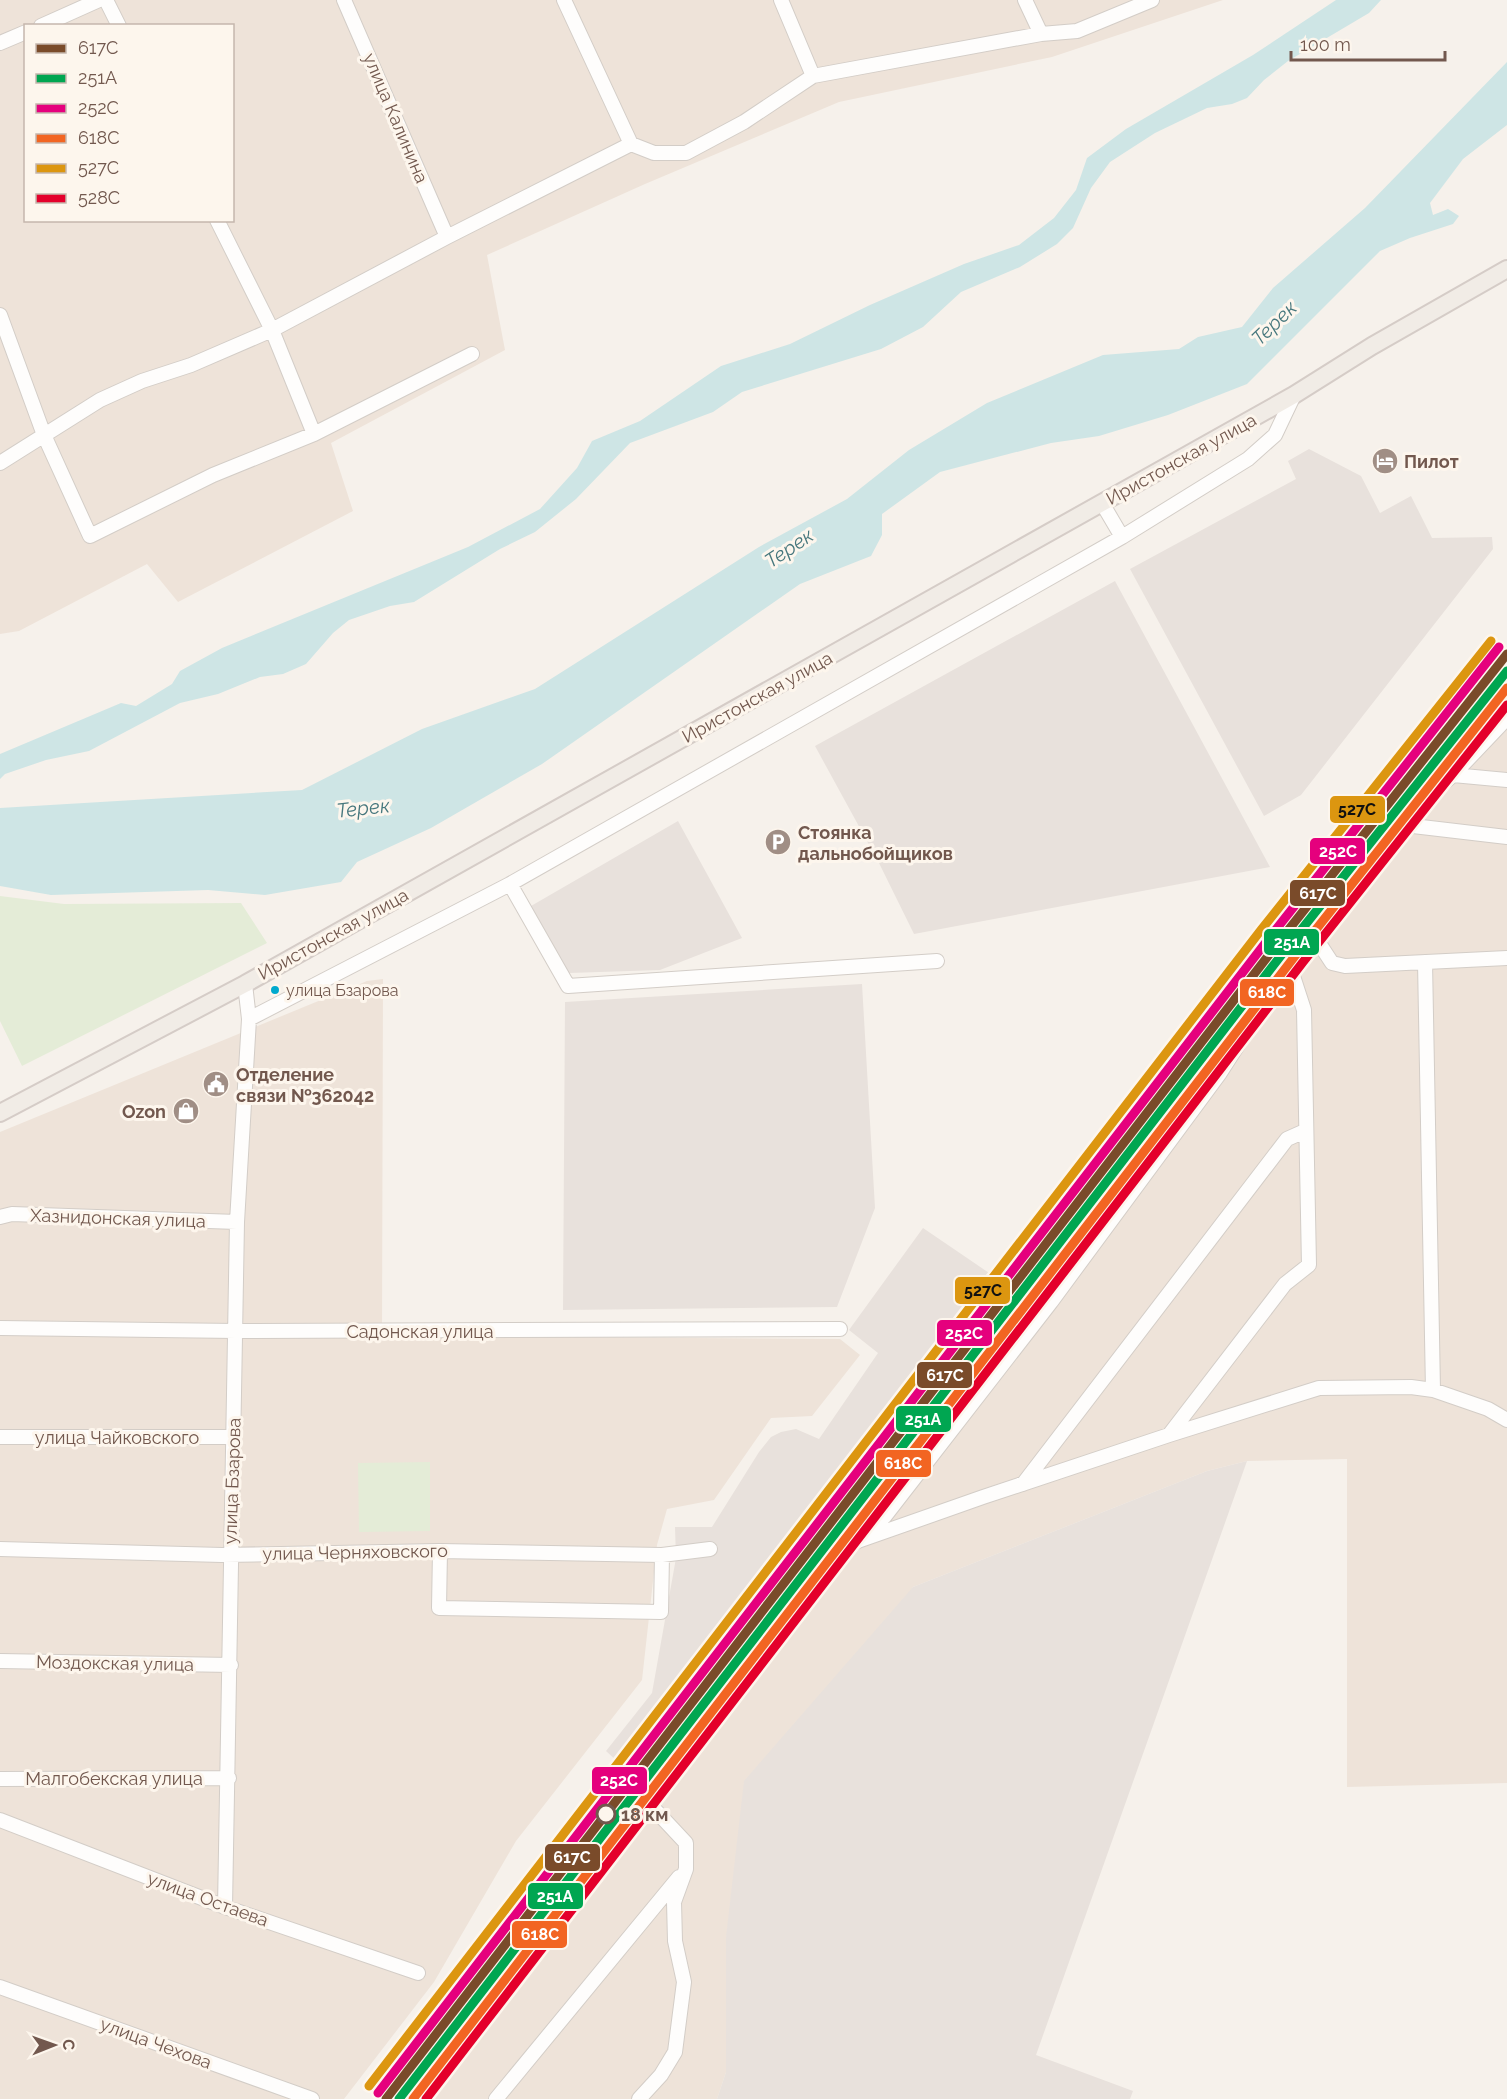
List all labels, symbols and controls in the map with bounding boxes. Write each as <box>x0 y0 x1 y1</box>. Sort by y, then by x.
legend <box>24 24 234 222</box>
scale bar <box>1291 24 1446 62</box>
text: 100 m <box>1300 34 1351 55</box>
text: 617C <box>78 37 118 58</box>
street label: улица Калинина <box>359 50 433 186</box>
text: 251А <box>78 67 117 88</box>
text: 252С <box>78 97 119 118</box>
text: 618С <box>78 127 120 148</box>
text: 527С <box>78 157 119 178</box>
text: 528С <box>78 187 120 208</box>
water label: Терек <box>1246 296 1302 350</box>
street label: Иристонская улица <box>1102 409 1260 509</box>
hotel icon: Пилот <box>1370 446 1400 476</box>
place label: Пилот <box>1404 451 1459 472</box>
water label: Терек <box>760 523 818 573</box>
street label: Иристонская улица <box>678 647 836 747</box>
water label: Терек <box>335 793 391 823</box>
line badge: 527С <box>1329 795 1386 824</box>
text: 527С <box>1338 800 1376 819</box>
place label: Стоянка дальнобойщиков <box>798 822 953 864</box>
parking icon: Стоянка дальнобойщиков <box>763 827 793 857</box>
line badge: 252С <box>1309 837 1366 865</box>
text: 252С <box>1319 842 1357 861</box>
line badge: 617C <box>1289 879 1346 907</box>
street label: Иристонская улица <box>254 884 412 984</box>
text: 617C <box>1299 884 1337 903</box>
line badge: 251А <box>1263 928 1320 956</box>
text: 251А <box>1274 933 1311 952</box>
line badge: 618С <box>1239 978 1295 1007</box>
place label: улица Бзарова <box>286 981 398 1000</box>
text: 618С <box>1248 983 1286 1002</box>
marker: улица Бзарова <box>269 984 281 996</box>
place label: Отделение связи №362042 <box>236 1064 374 1106</box>
public building icon: Отделение связи №362042 <box>201 1069 231 1099</box>
shop icon: Ozon <box>171 1096 201 1126</box>
place label: Ozon <box>122 1101 166 1122</box>
street label: Хазнидонская улица <box>30 1204 206 1232</box>
line badge: 527С <box>954 1276 1011 1305</box>
text: 527С <box>964 1281 1002 1300</box>
line badge: 252С <box>936 1319 993 1347</box>
street label: Садонская улица <box>346 1321 494 1342</box>
text: 252С <box>945 1324 983 1343</box>
line badge: 617C <box>916 1361 973 1389</box>
text: 617C <box>926 1366 964 1385</box>
line badge: 251А <box>895 1405 952 1433</box>
text: 251А <box>905 1410 942 1429</box>
street label: улица Бзарова <box>219 1417 245 1545</box>
street label: улица Чайковского <box>35 1427 199 1448</box>
line badge: 618С <box>875 1449 932 1478</box>
text: 618С <box>884 1454 922 1473</box>
street label: улица Черняховского <box>262 1540 448 1564</box>
street label: Моздокская улица <box>36 1651 194 1675</box>
line badge: 252С <box>591 1766 648 1795</box>
street label: Малгобекская улица <box>25 1768 203 1789</box>
text: 252С <box>600 1771 638 1790</box>
marker: 18 км <box>596 1804 616 1824</box>
place label: 18 км <box>621 1804 668 1825</box>
line badge: 617C <box>544 1843 601 1872</box>
text: 617C <box>553 1848 591 1867</box>
street label: улица Остаева <box>145 1867 271 1931</box>
line badge: 251А <box>527 1882 584 1910</box>
text: 251А <box>537 1887 574 1906</box>
line badge: 618С <box>511 1920 568 1949</box>
text: 618С <box>521 1925 559 1944</box>
street label: улица Чехова <box>97 2013 215 2073</box>
north arrow <box>24 2015 84 2075</box>
text: С <box>59 2039 78 2050</box>

